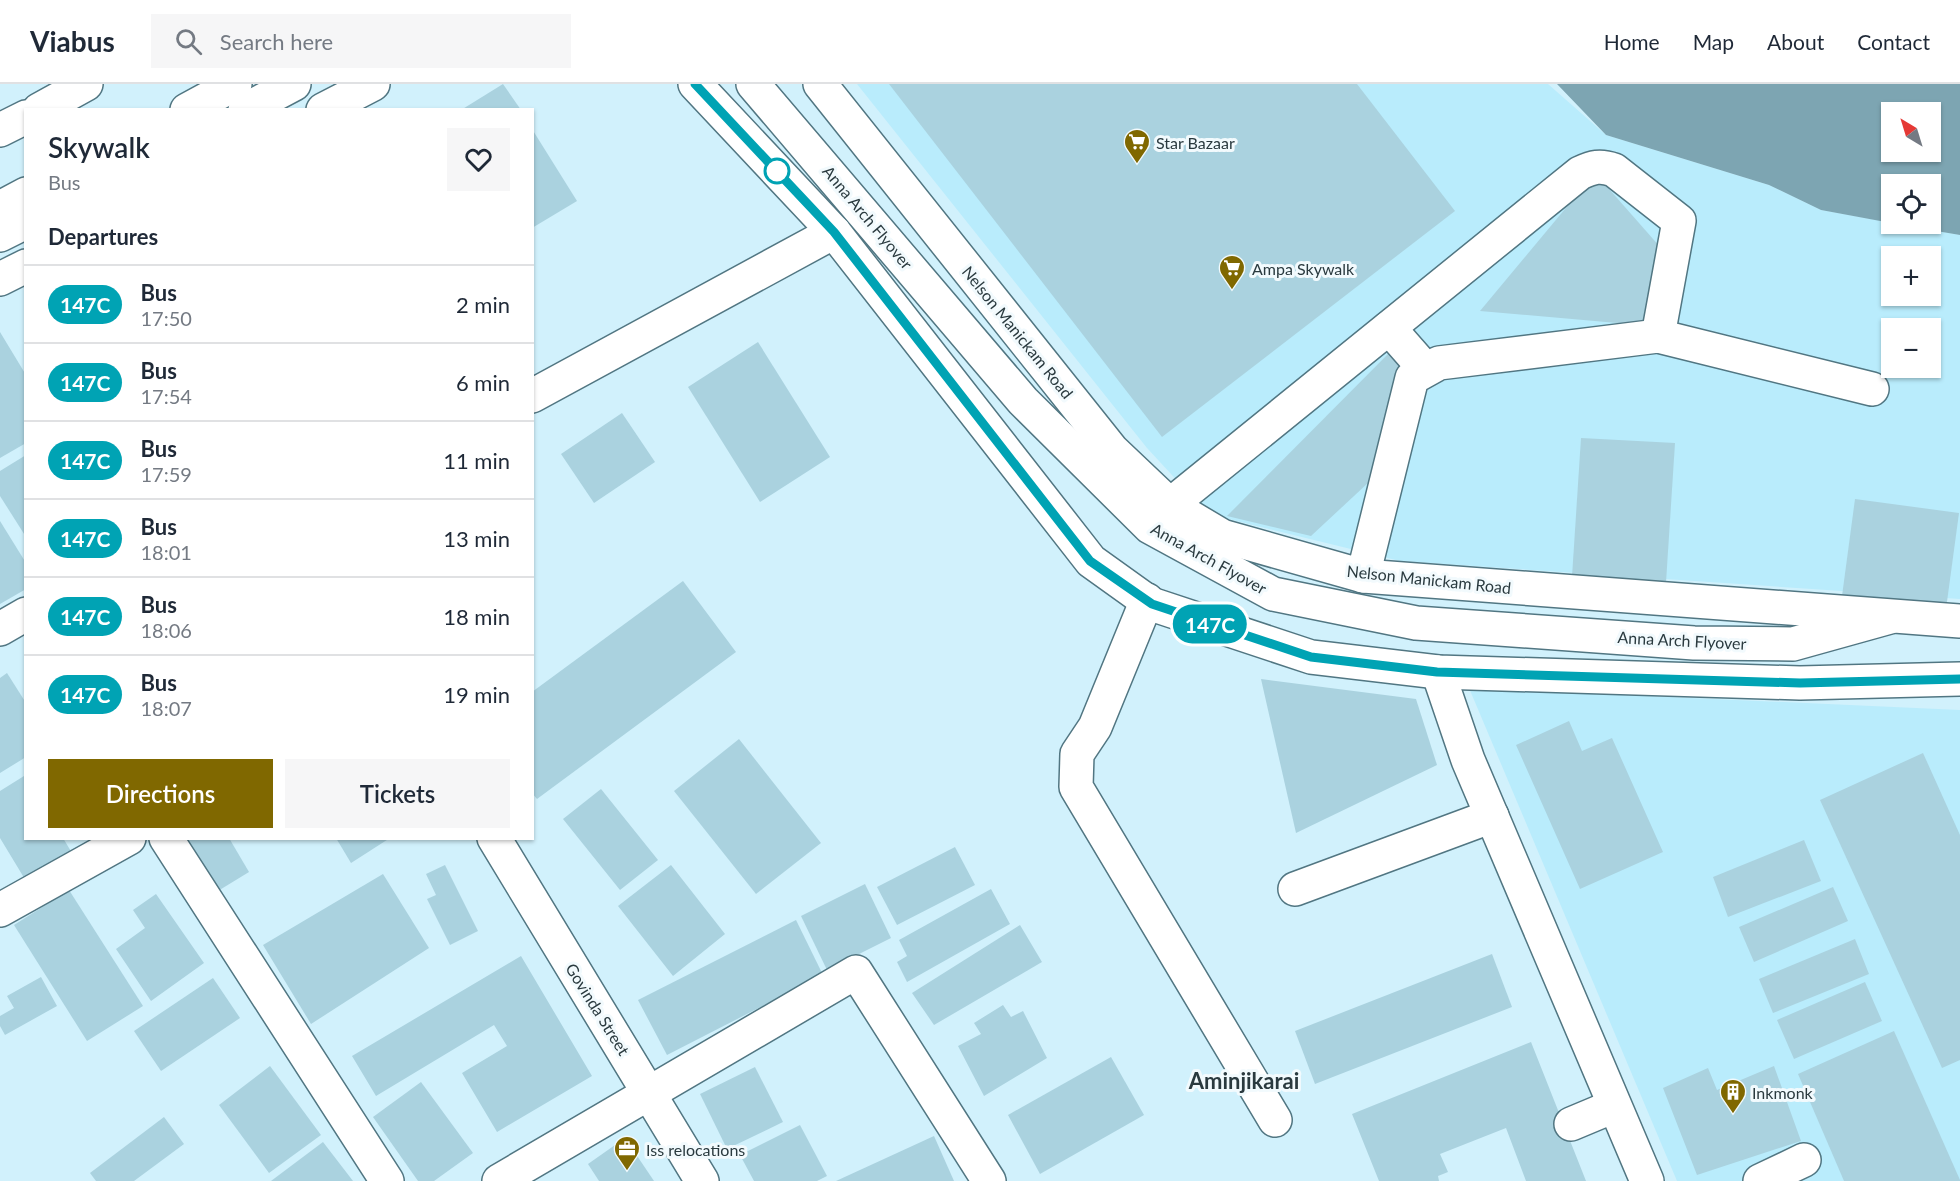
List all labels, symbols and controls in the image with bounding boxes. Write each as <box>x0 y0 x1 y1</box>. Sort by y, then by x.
search box <box>151 14 571 68</box>
text: Viabus <box>30 24 115 58</box>
icon: search <box>172 25 205 58</box>
text: Search here <box>220 28 333 55</box>
text: Home <box>1604 29 1660 54</box>
text: Map <box>1693 29 1734 54</box>
text: About <box>1767 29 1824 54</box>
text: Contact <box>1857 29 1930 54</box>
north arrow <box>1881 102 1941 162</box>
map controls <box>1881 102 1941 378</box>
supermarket icon: Star Bazaar <box>1122 127 1152 165</box>
button: heart <box>447 128 510 191</box>
text: Skywalk <box>48 130 150 164</box>
place label: Star Bazaar <box>1156 133 1235 152</box>
unlabelled marker <box>764 158 790 184</box>
street label: Anna Arch Flyover <box>819 161 917 273</box>
text: Bus <box>48 170 81 194</box>
button: locate <box>1881 174 1941 234</box>
text: Departures <box>48 223 158 250</box>
button: + <box>1881 246 1941 306</box>
supermarket icon: Ampa Skywalk <box>1217 253 1247 291</box>
place label: Ampa Skywalk <box>1252 259 1355 278</box>
street label: Nelson Manickam Road <box>959 262 1077 402</box>
text: Bus <box>140 279 177 306</box>
text: 2 min <box>456 291 510 318</box>
text: 147C <box>60 292 110 317</box>
text: 17:50 <box>140 306 192 330</box>
button: − <box>1881 318 1941 378</box>
text: Bus <box>140 357 177 384</box>
text: 6 min <box>456 369 510 396</box>
text: 147C <box>60 370 110 395</box>
text: 17:54 <box>140 384 192 408</box>
text: Bus <box>140 435 177 462</box>
text: 11 min <box>443 447 510 474</box>
text: 147C <box>60 448 110 473</box>
text: 17:59 <box>140 462 192 486</box>
text: Bus <box>140 513 177 540</box>
street label: Anna Arch Flyover <box>1148 518 1270 598</box>
text: 13 min <box>443 525 510 552</box>
text: 147C <box>60 526 110 551</box>
text: 18:01 <box>140 540 192 564</box>
street label: Nelson Manickam Road <box>1346 561 1512 597</box>
text: Bus <box>140 591 177 618</box>
text: 18 min <box>443 603 510 630</box>
text: 147C <box>60 604 110 629</box>
line badge: 147C <box>1168 604 1252 644</box>
text: 147C <box>1185 612 1235 637</box>
text: 18:06 <box>140 618 192 642</box>
street label: Anna Arch Flyover <box>1617 627 1747 653</box>
text: Bus <box>140 669 177 696</box>
text: 19 min <box>443 681 510 708</box>
text: 147C <box>60 682 110 707</box>
text: 18:07 <box>140 696 192 720</box>
button: Directions <box>48 759 273 828</box>
button: Tickets <box>285 759 510 828</box>
street label: Govinda Street <box>562 960 634 1059</box>
district label: Aminjikarai <box>1188 1067 1299 1094</box>
building icon: Inkmonk <box>1718 1077 1748 1115</box>
place label: Inkmonk <box>1752 1083 1814 1102</box>
office icon: Iss relocations <box>612 1134 642 1172</box>
place label: Iss relocations <box>646 1140 745 1159</box>

